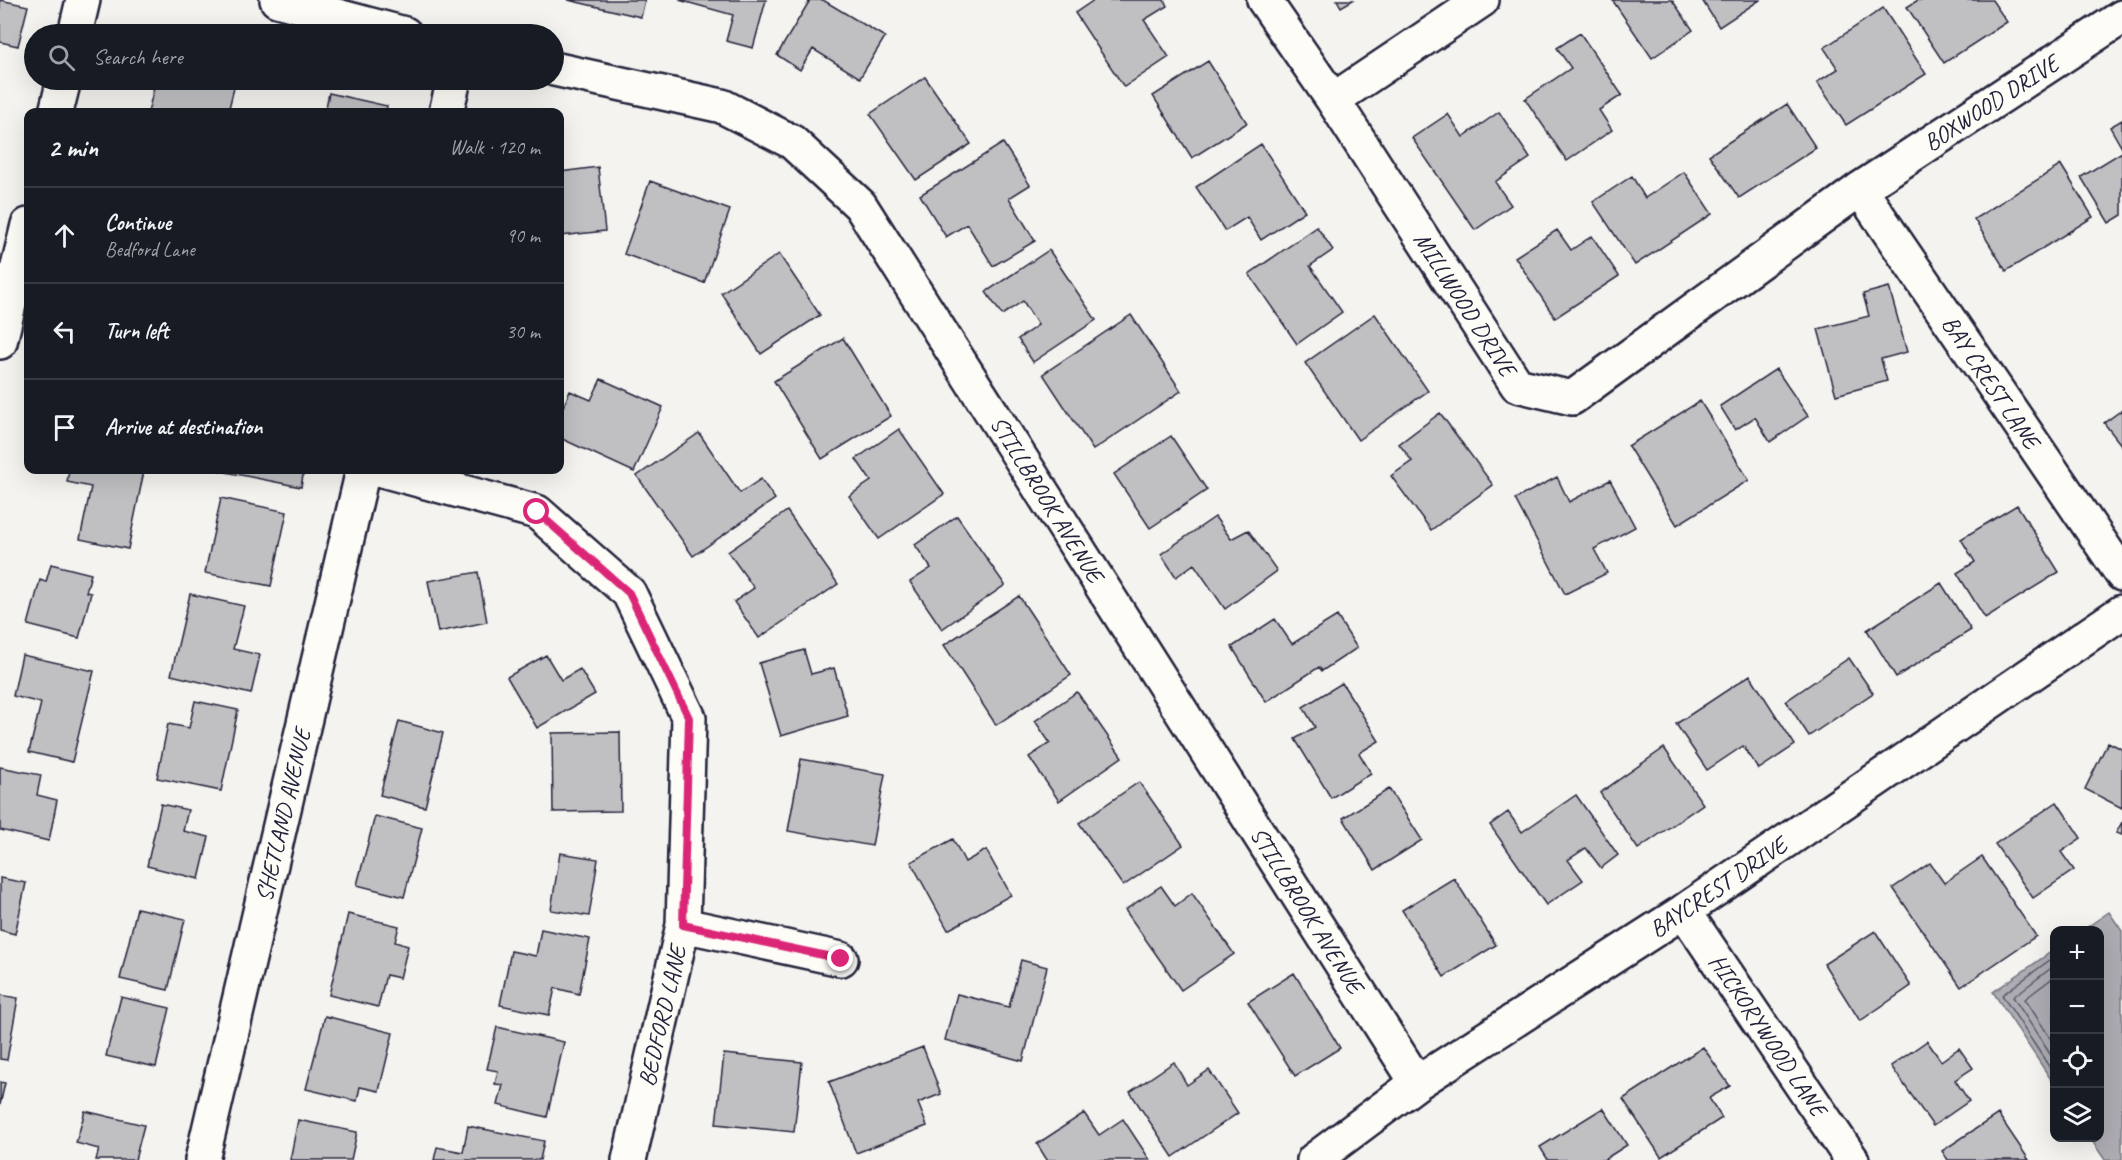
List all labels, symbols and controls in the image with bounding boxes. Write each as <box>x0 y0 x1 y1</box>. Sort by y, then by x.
search box <box>24 24 564 90</box>
icon: search <box>45 41 78 74</box>
text: Search here <box>93 43 183 71</box>
street label: BOXWOOD DRIVE <box>1918 47 2066 158</box>
text: 2 min <box>48 131 98 164</box>
text: Walk · 120 m <box>450 135 540 160</box>
text: Continue <box>105 209 171 237</box>
icon: ahead <box>48 219 81 252</box>
text: 90 m <box>506 223 540 248</box>
street label: MILLWOOD DRIVE <box>1407 226 1524 384</box>
text: Bedford Lane <box>105 237 195 262</box>
street label: BAY CREST LANE <box>1936 310 2048 457</box>
icon: left <box>48 315 81 348</box>
text: Turn left <box>105 317 169 345</box>
text: 30 m <box>506 319 540 344</box>
street label: STILLBROOK AVENUE <box>984 410 1112 591</box>
icon: arrive <box>48 411 81 444</box>
text: Arrive at destination <box>105 413 262 441</box>
route start <box>523 498 549 524</box>
street label: SHETLAND AVENUE <box>249 723 318 904</box>
street label: STILLBROOK AVENUE <box>1244 821 1372 1002</box>
street label: BAYCREST DRIVE <box>1644 828 1795 944</box>
map controls <box>2050 926 2104 1142</box>
button: + <box>2050 926 2104 980</box>
street label: BEDFORD LANE <box>631 940 693 1089</box>
route end <box>827 945 853 971</box>
street label: HICKORYWOOD LANE <box>1703 948 1835 1124</box>
button: − <box>2050 980 2104 1034</box>
button: locate <box>2050 1034 2104 1088</box>
button: layers <box>2050 1088 2104 1142</box>

